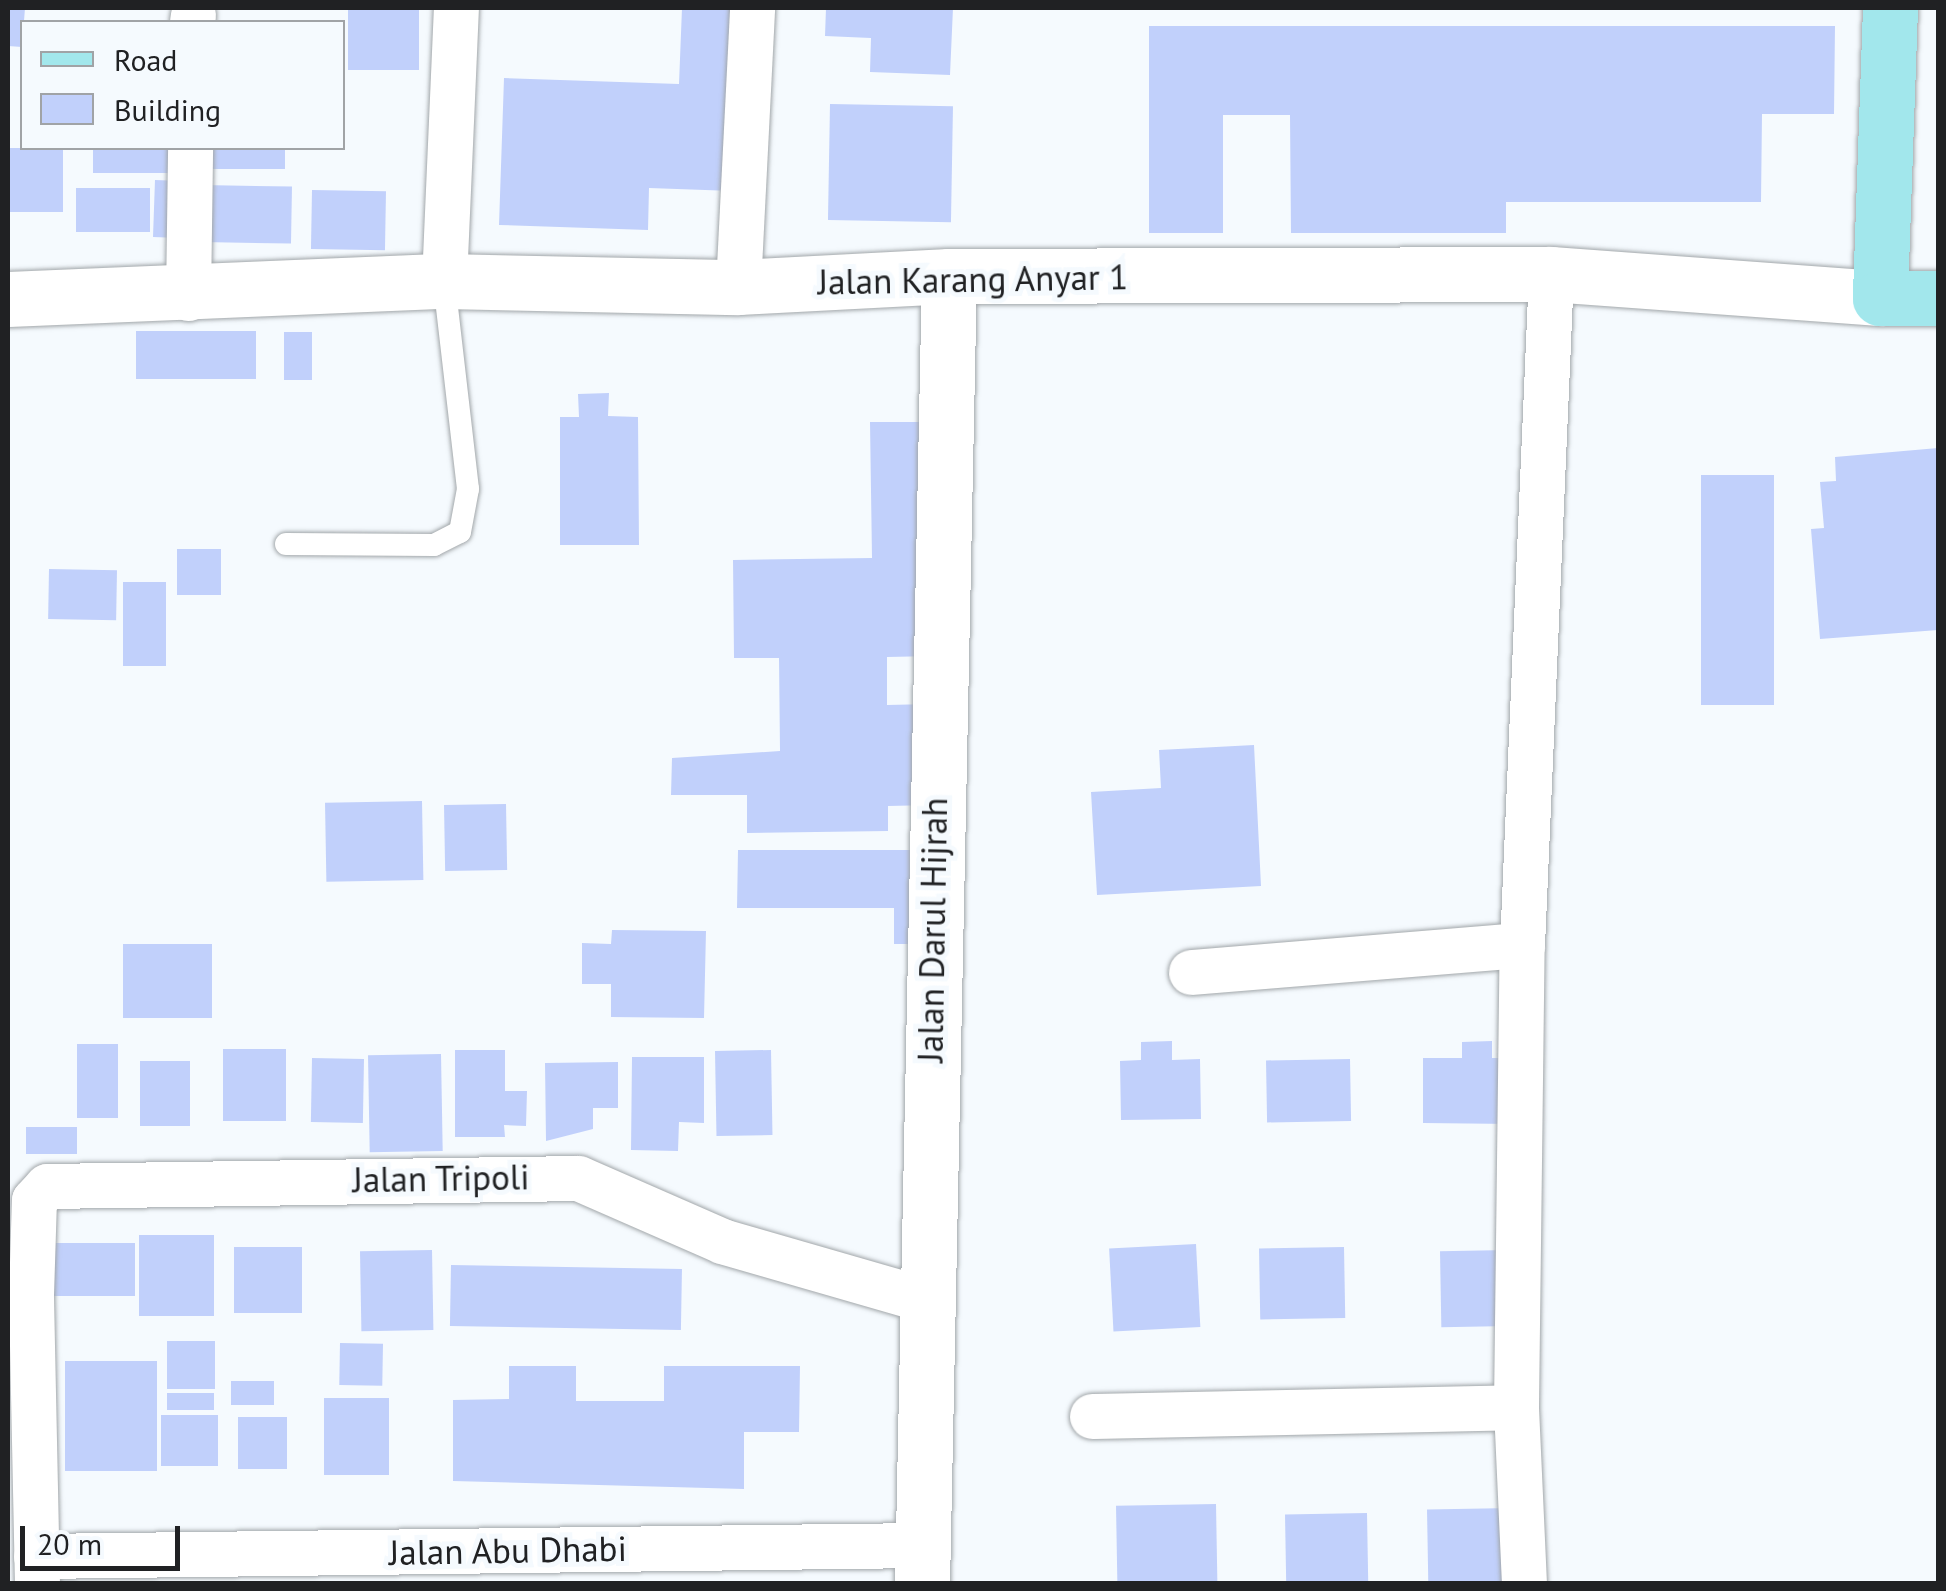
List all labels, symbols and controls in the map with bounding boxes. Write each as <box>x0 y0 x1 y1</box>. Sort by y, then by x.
legend <box>20 20 345 150</box>
text: Road <box>114 40 178 79</box>
text: Building <box>114 90 221 129</box>
street label: Jalan Karang Anyar 1 <box>817 255 1129 303</box>
street label: Jalan Darul Hijrah <box>909 797 955 1063</box>
street label: Jalan Tripoli <box>352 1155 530 1201</box>
scale bar <box>25 1506 185 1568</box>
text: 20 m <box>37 1524 102 1563</box>
street label: Jalan Abu Dhabi <box>388 1527 628 1573</box>

